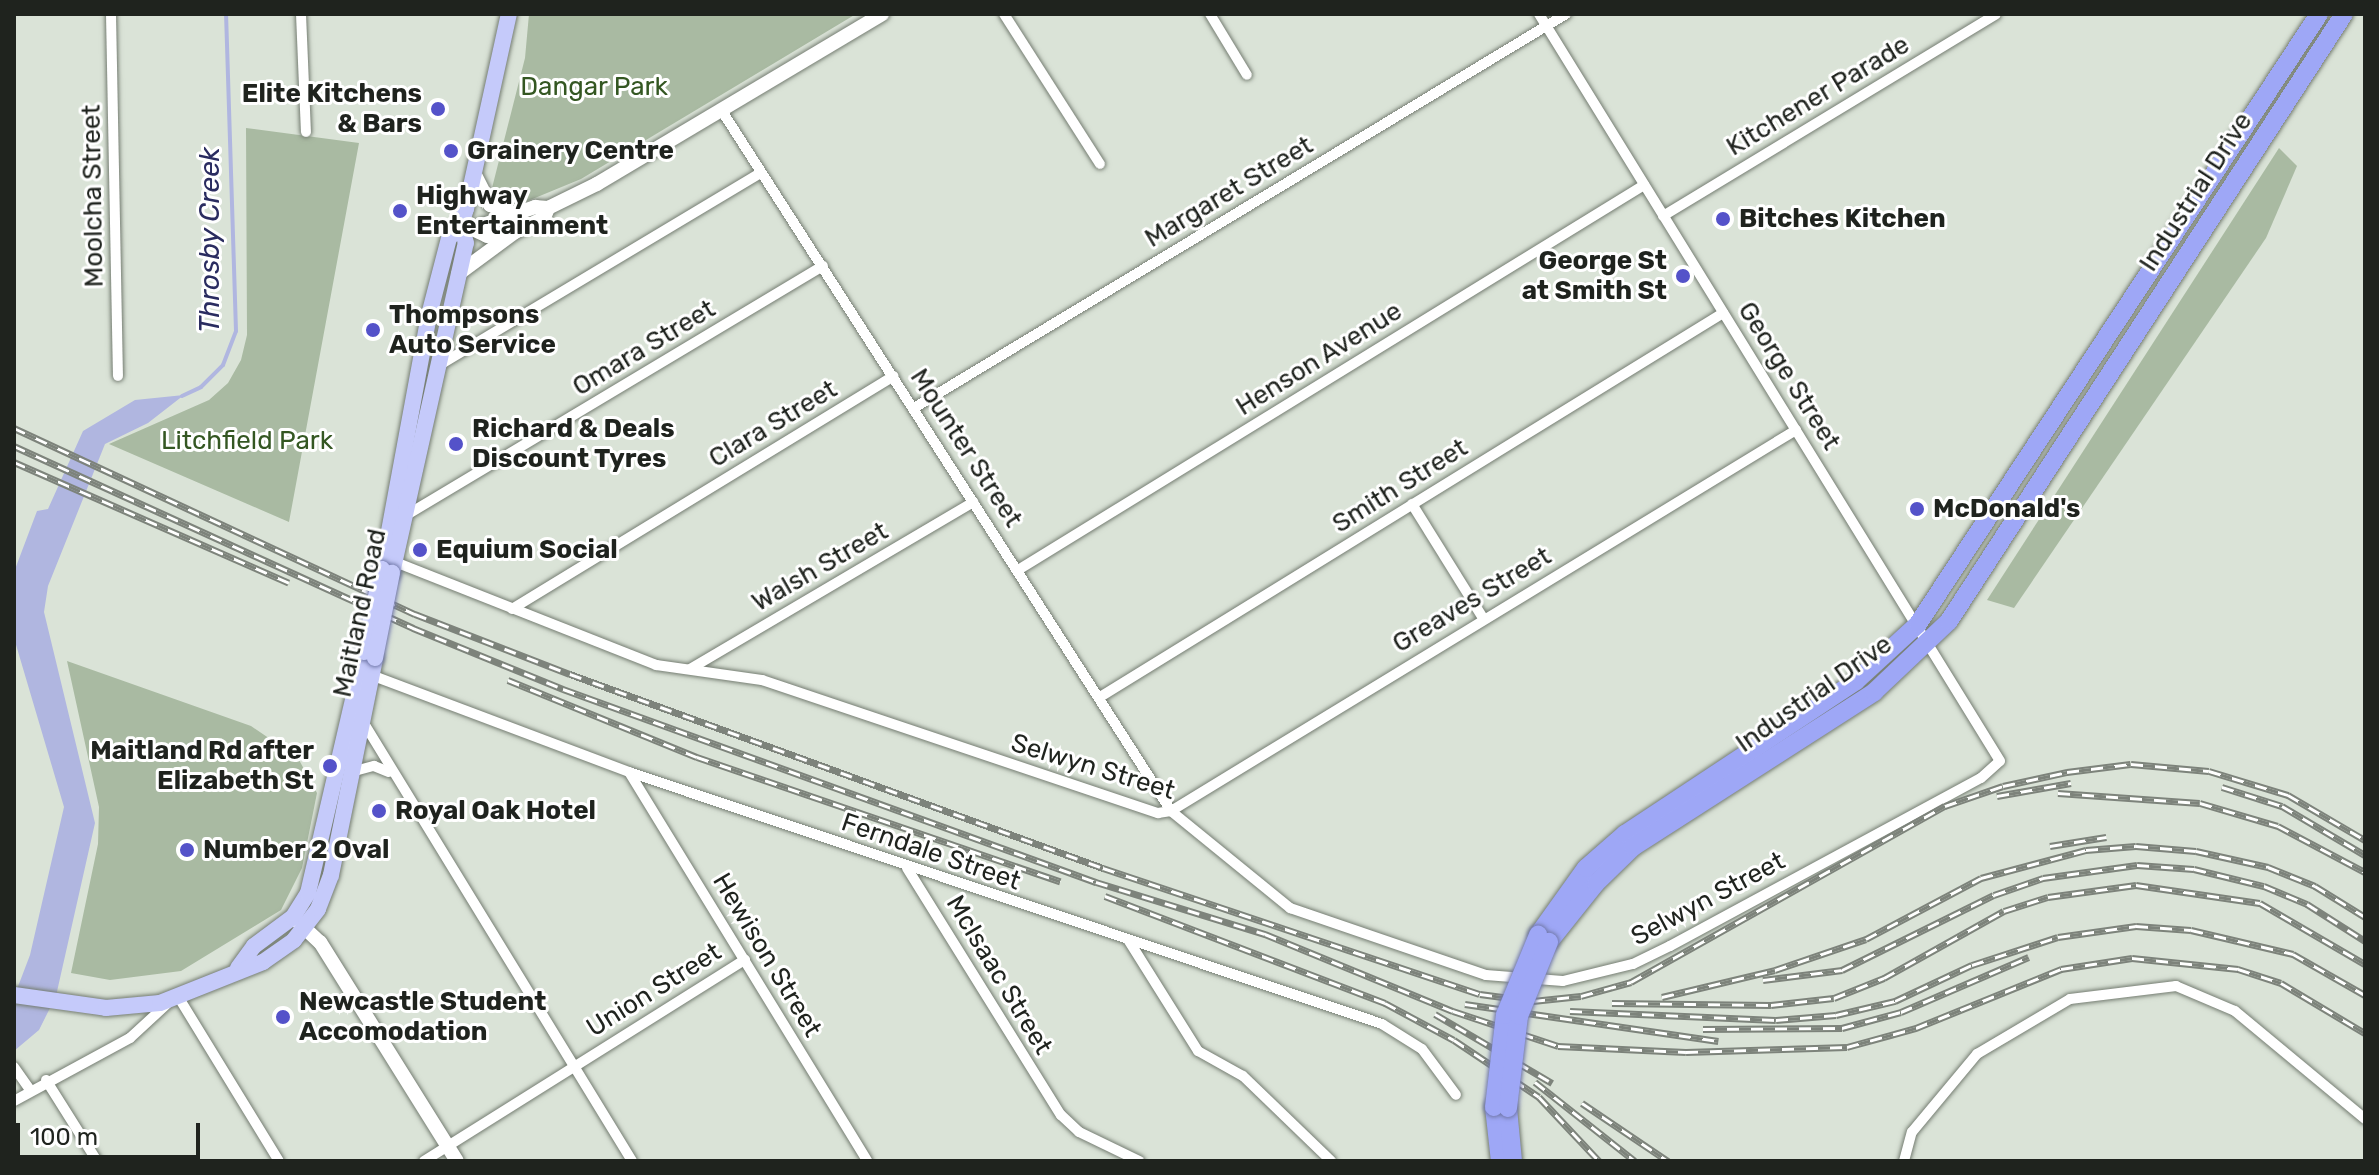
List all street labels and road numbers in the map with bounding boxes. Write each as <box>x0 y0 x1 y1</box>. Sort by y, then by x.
street label: Kitchener Parade <box>1721 29 1915 163</box>
street label: Moolcha Street <box>76 104 110 288</box>
street label: Industrial Drive <box>2133 107 2259 277</box>
street label: Margaret Street <box>1139 130 1319 254</box>
street label: Omara Street <box>567 293 721 403</box>
street label: Henson Avenue <box>1230 295 1408 423</box>
street label: George Street <box>1731 296 1847 456</box>
street label: Mounter Street <box>903 363 1029 533</box>
street label: Clara Street <box>703 374 843 474</box>
street label: Smith Street <box>1327 432 1473 540</box>
street label: Walsh Street <box>747 516 893 618</box>
street label: Maitland Road <box>327 526 393 700</box>
street label: Greaves Street <box>1387 540 1557 660</box>
street label: Industrial Drive <box>1730 629 1898 759</box>
street label: Selwyn Street <box>1007 727 1179 807</box>
street label: Ferndale Street <box>837 807 1025 897</box>
street label: Selwyn Street <box>1626 845 1790 953</box>
street label: Hewison Street <box>706 868 828 1042</box>
street label: McIsaac Street <box>939 890 1059 1060</box>
street label: Union Street <box>581 936 727 1044</box>

